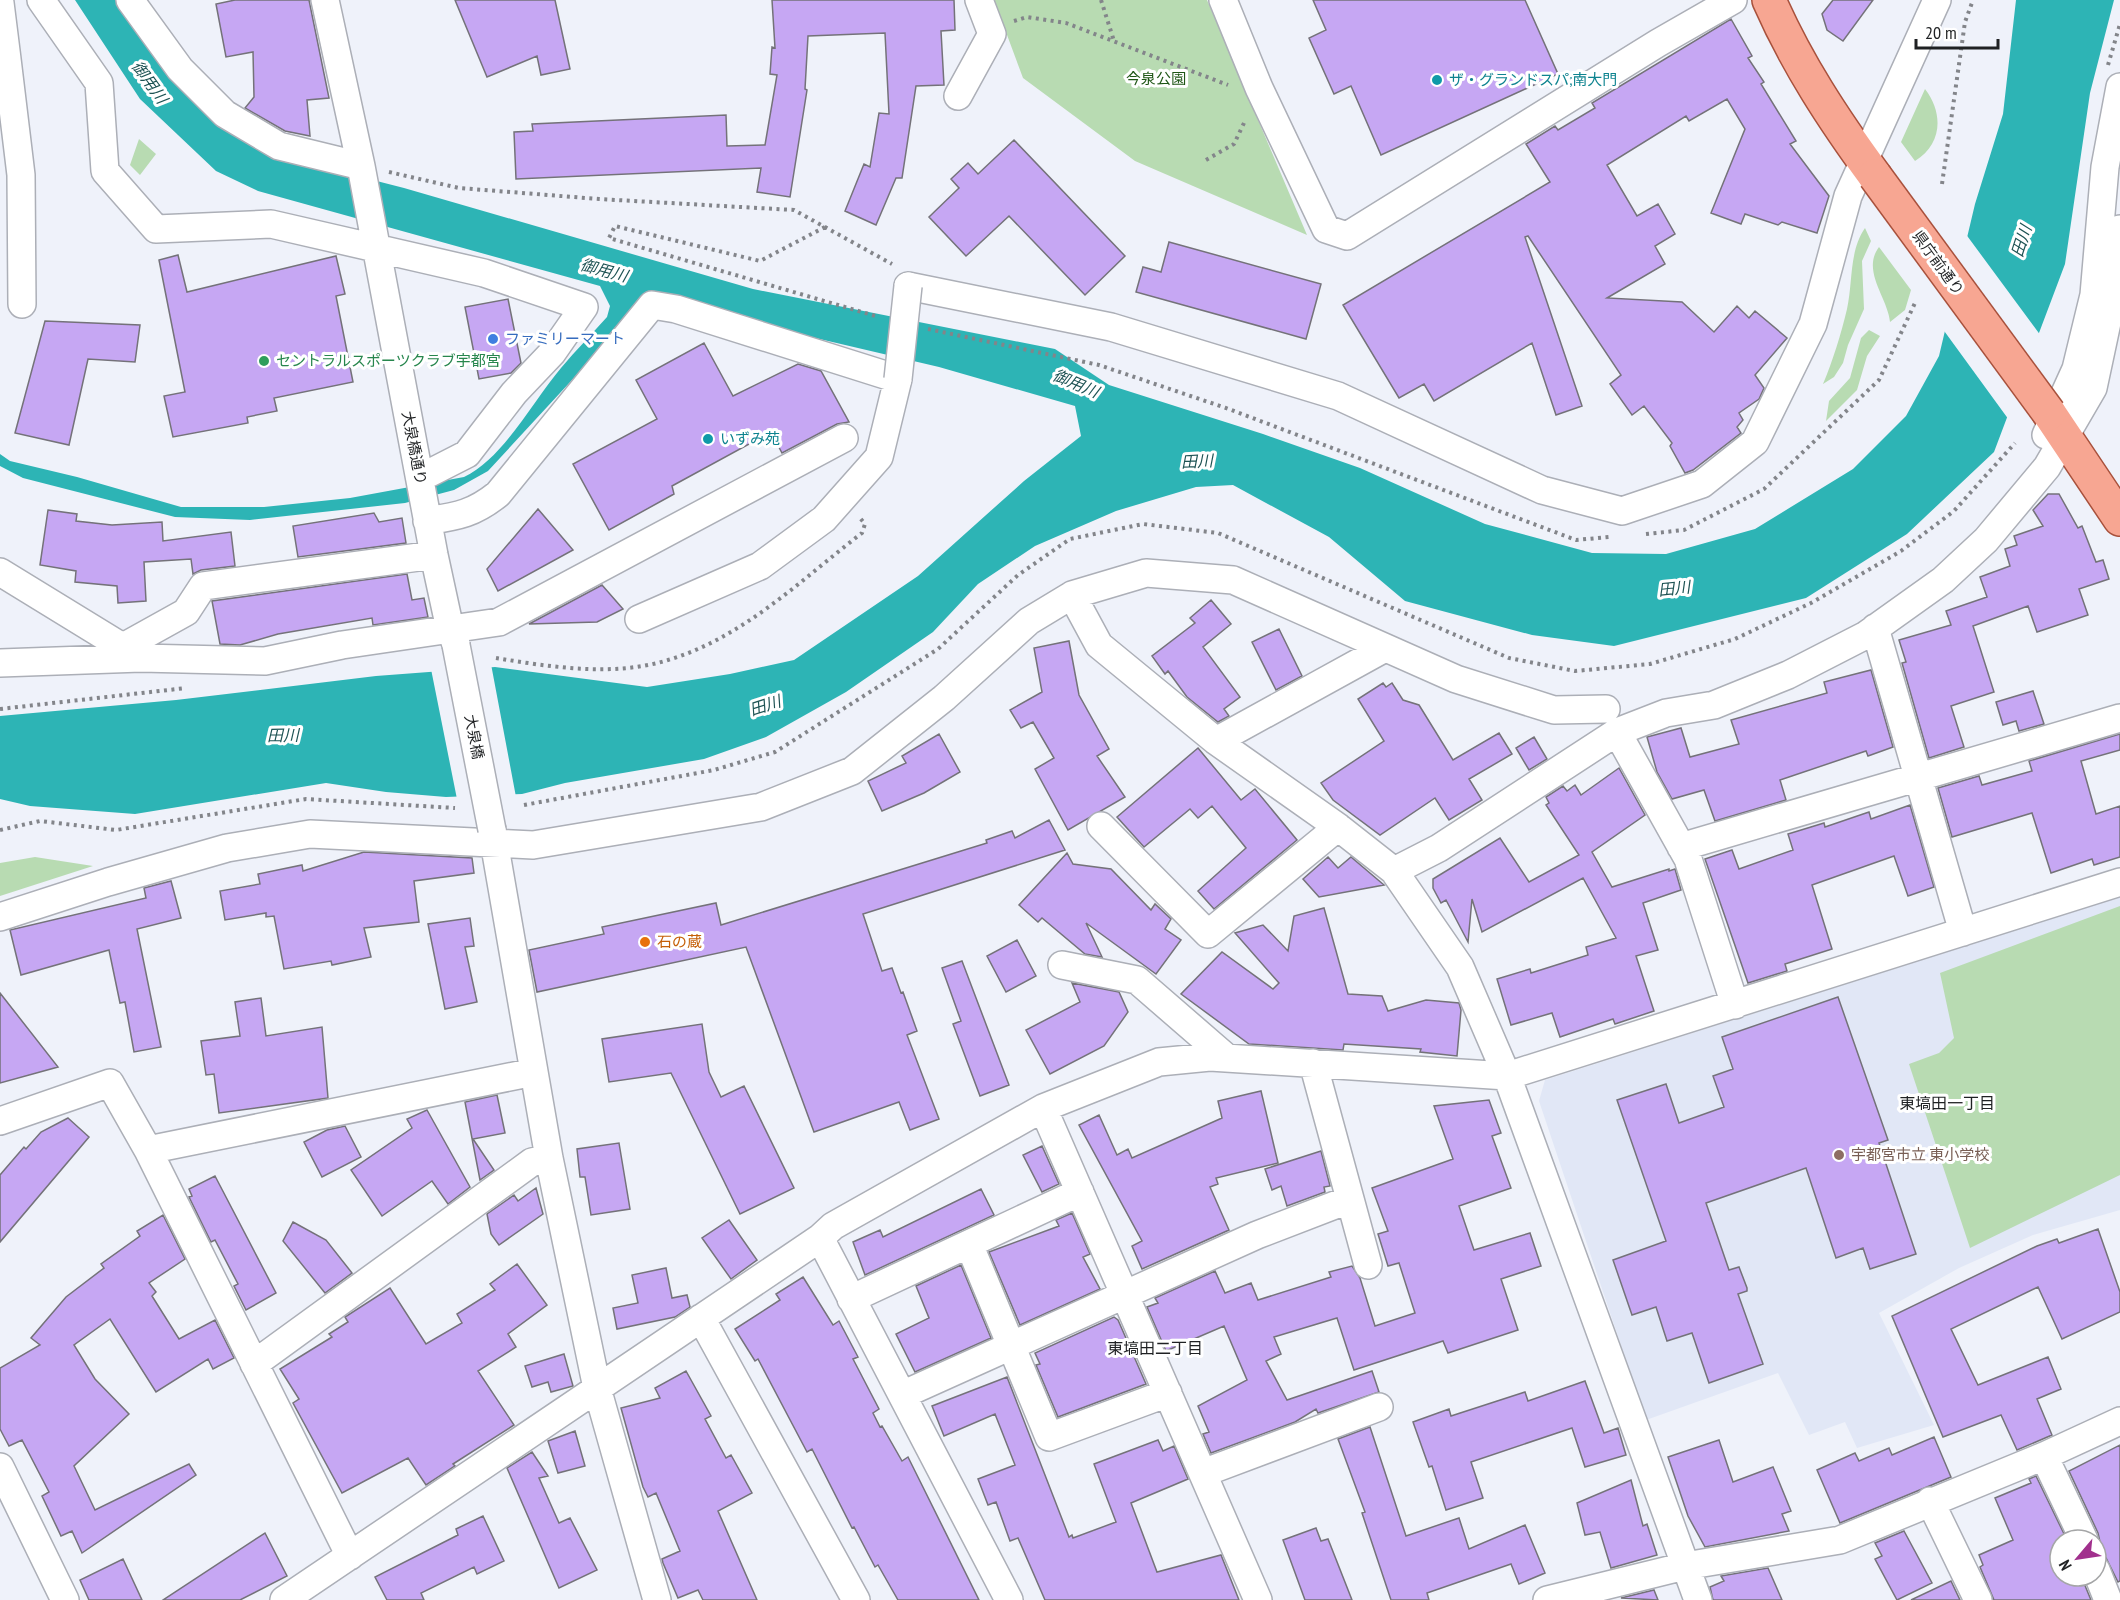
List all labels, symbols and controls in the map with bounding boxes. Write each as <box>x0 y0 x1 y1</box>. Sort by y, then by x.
scale bar <box>1916 12 1998 50</box>
text: 20 m <box>1925 21 1957 44</box>
water label: 御用川 <box>128 57 173 109</box>
park label: 今泉公園 <box>1126 69 1186 88</box>
place label: ザ・グランドスパ;南大門 <box>1449 70 1617 89</box>
marker: ザ・グランドスパ;南大門 <box>1430 73 1444 87</box>
water label: 田川 <box>2007 221 2036 259</box>
street label: 県庁前通り <box>1909 227 1968 299</box>
water label: 御用川 <box>578 254 632 286</box>
place label: ファミリーマート <box>505 329 625 348</box>
marker: ファミリーマート <box>486 332 500 346</box>
place label: セントラルスポーツクラブ宇都宮 <box>276 351 501 370</box>
marker: セントラルスポーツクラブ宇都宮 <box>257 354 271 368</box>
water label: 御用川 <box>1050 364 1104 402</box>
street label: 大泉橋通り <box>398 409 431 487</box>
place label: いずみ苑 <box>720 429 780 448</box>
marker: いずみ苑 <box>701 432 715 446</box>
water label: 田川 <box>1180 450 1215 472</box>
water label: 田川 <box>1657 576 1693 600</box>
water label: 田川 <box>747 690 785 719</box>
street label: 大泉橋 <box>461 713 488 761</box>
water label: 田川 <box>267 725 301 745</box>
place label: 石の蔵 <box>657 932 702 951</box>
marker: 石の蔵 <box>638 935 652 949</box>
district label: 東塙田一丁目 <box>1899 1093 1995 1113</box>
place label: 宇都宮市立 東小学校 <box>1851 1145 1989 1164</box>
marker: 宇都宮市立 東小学校 <box>1832 1148 1846 1162</box>
district label: 東塙田二丁目 <box>1107 1338 1203 1358</box>
north arrow <box>2048 1528 2108 1588</box>
text: N <box>2054 1557 2076 1574</box>

